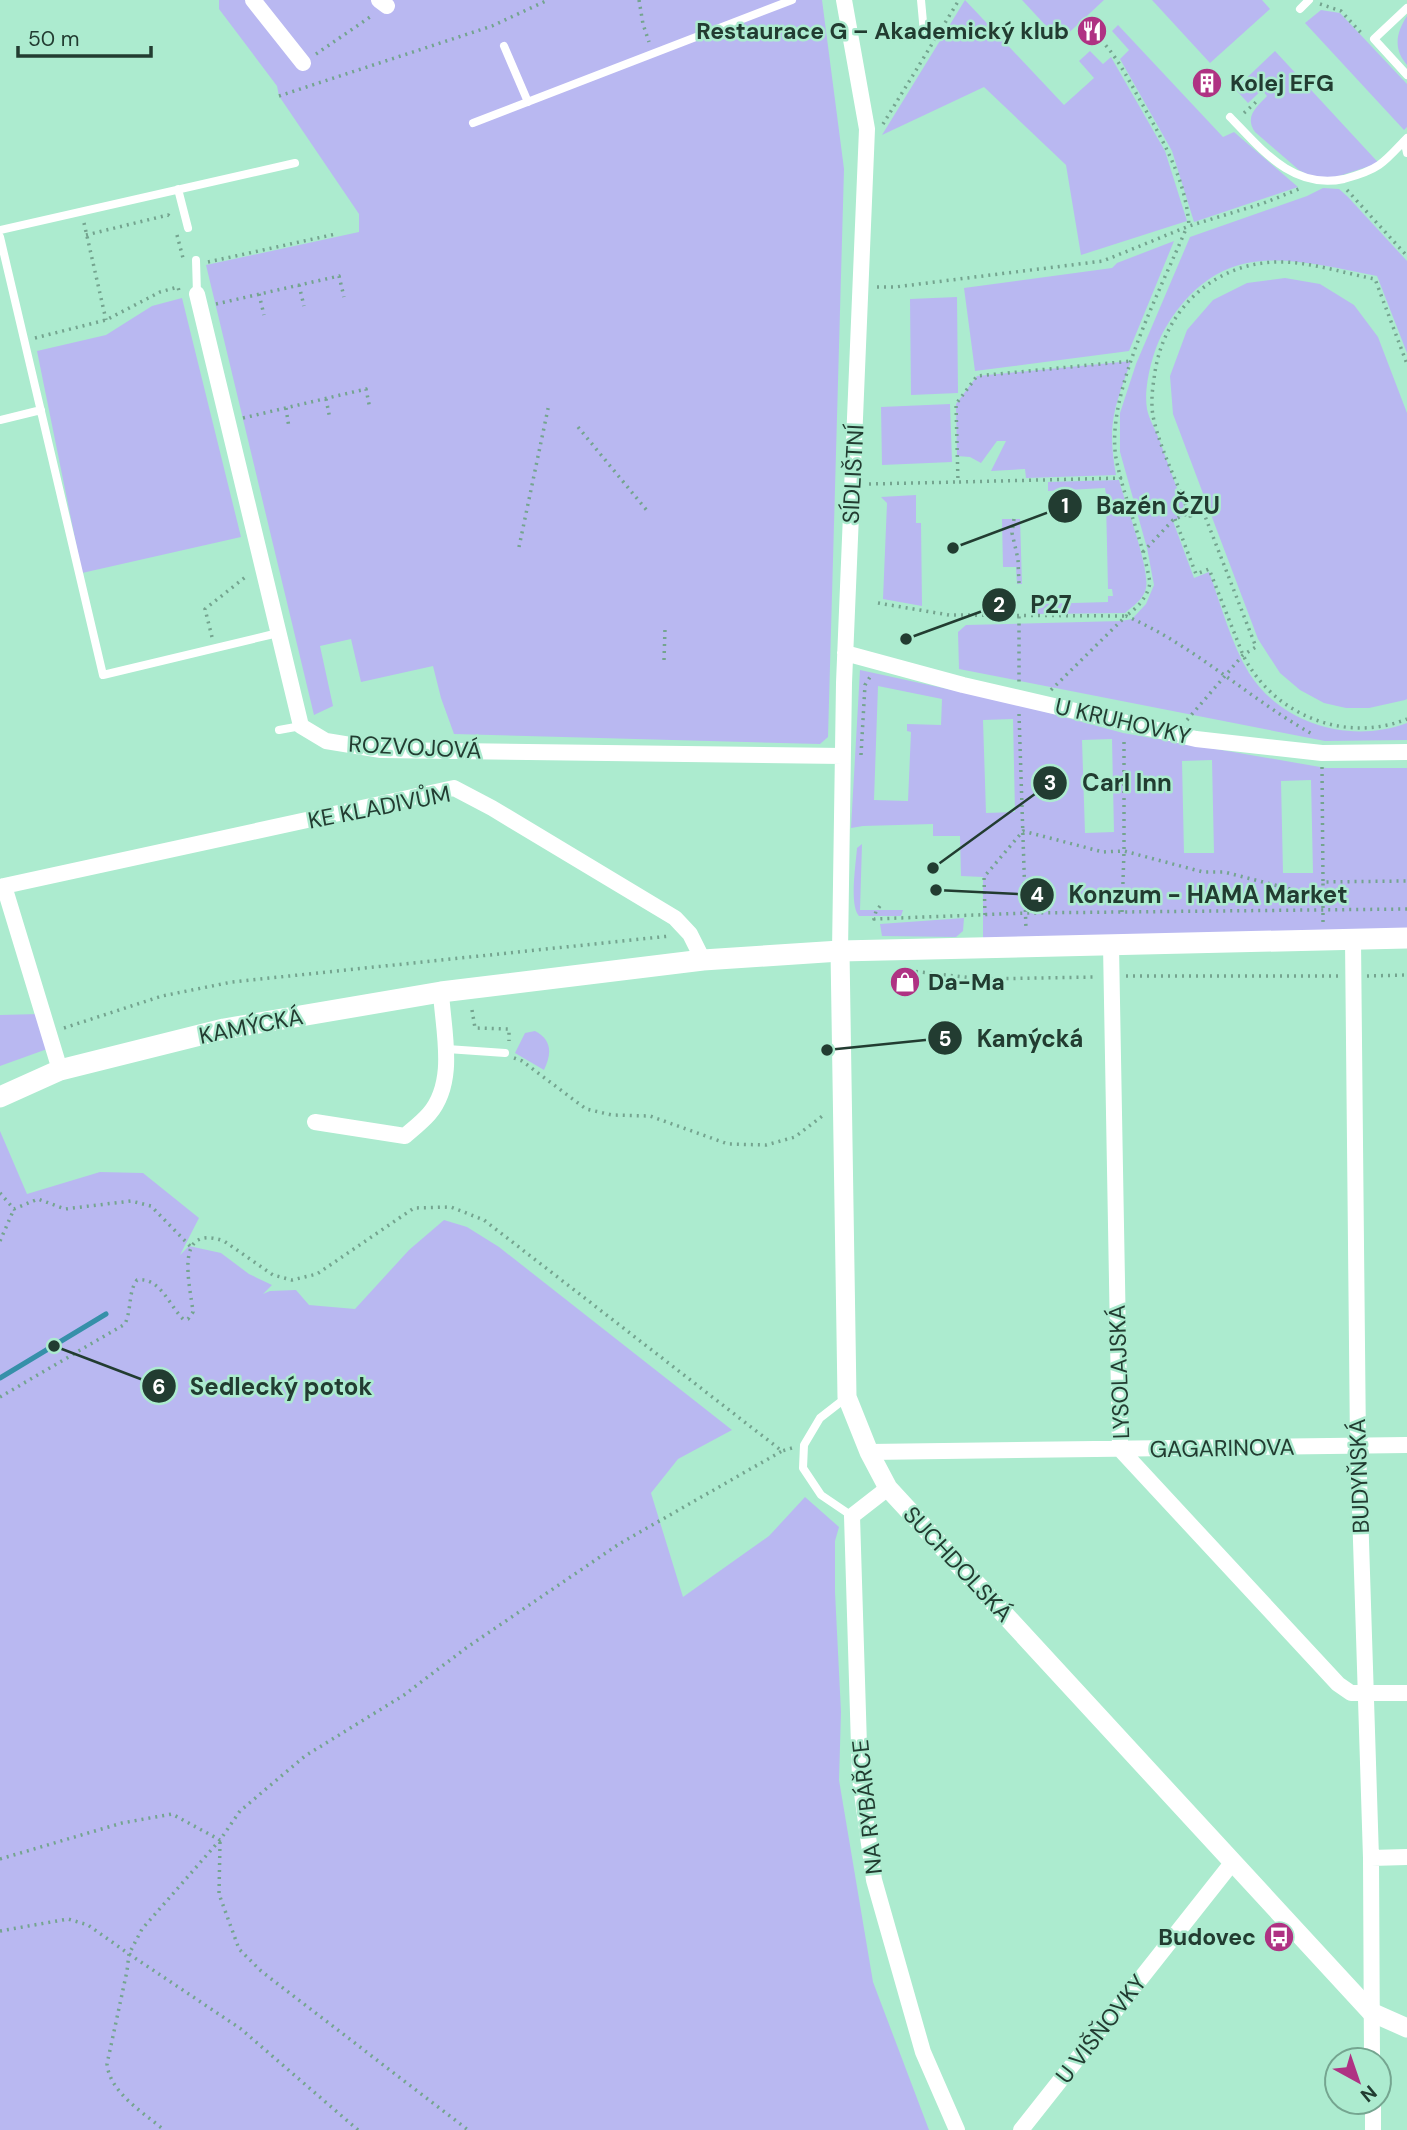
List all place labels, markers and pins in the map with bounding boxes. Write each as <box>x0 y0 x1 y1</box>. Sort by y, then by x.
restaurant icon: Restaurace G – Akademický klub <box>1075 14 1109 48</box>
place label: Restaurace G – Akademický klub <box>696 16 1069 46</box>
building icon: Kolej EFG <box>1190 66 1224 100</box>
place label: Kolej EFG <box>1230 68 1334 98</box>
callout: Bazén ČZU <box>1047 483 1234 528</box>
callout: P27 <box>981 582 1086 627</box>
callout: Carl Inn <box>1033 760 1186 805</box>
callout: Konzum - HAMA Market <box>1020 872 1362 917</box>
shop icon: Da-Ma <box>888 965 922 999</box>
place label: Da-Ma <box>928 967 1005 997</box>
callout: Kamýcká <box>928 1016 1097 1061</box>
callout: Sedlecký potok <box>141 1364 387 1409</box>
bus stop icon: Budovec <box>1262 1920 1296 1954</box>
place label: Budovec <box>1158 1922 1256 1952</box>

